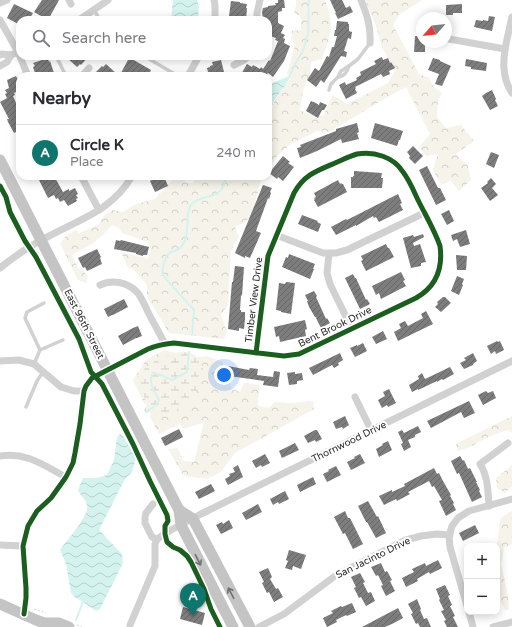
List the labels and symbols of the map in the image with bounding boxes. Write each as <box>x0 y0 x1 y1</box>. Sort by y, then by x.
north arrow <box>416 12 452 48</box>
street label: Timber View Drive <box>243 256 265 343</box>
street label: East 96th Street <box>61 287 107 361</box>
street label: Bent Brook Drive <box>296 304 374 350</box>
your location <box>214 365 234 385</box>
street label: Thornwood Drive <box>310 419 389 465</box>
street label: San Jacinto Drive <box>334 535 413 581</box>
one-way arrow <box>195 554 202 566</box>
pin: A <box>180 583 206 616</box>
one-way arrow <box>227 587 235 599</box>

